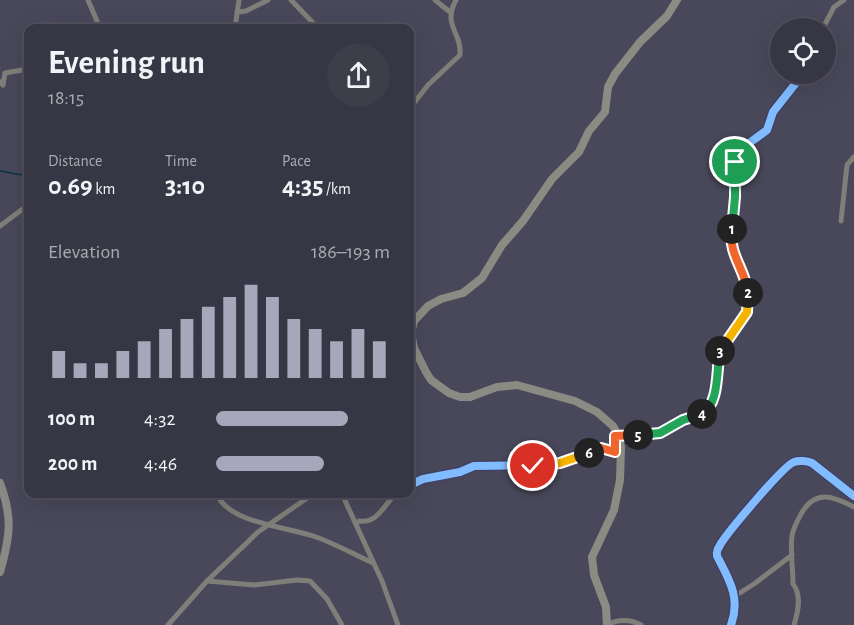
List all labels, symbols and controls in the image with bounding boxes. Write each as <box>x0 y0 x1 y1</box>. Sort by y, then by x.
map controls <box>770 18 836 84</box>
button: locate <box>770 18 836 84</box>
button: share <box>327 44 390 107</box>
text: Evening run <box>48 47 205 80</box>
text: 18:15 <box>48 88 84 108</box>
pin <box>709 136 760 187</box>
icon: arrive <box>718 145 751 178</box>
text: Distance <box>48 153 102 169</box>
text: Time <box>165 153 197 169</box>
text: Pace <box>282 153 311 169</box>
text: 0.69 <box>48 173 93 199</box>
text: 3:10 <box>165 173 205 199</box>
text: 4:35 <box>282 173 323 199</box>
text: km <box>93 181 115 197</box>
text: /km <box>323 181 351 197</box>
pin: 1 <box>717 214 747 244</box>
text: 1 <box>729 221 735 237</box>
text: Elevation <box>48 242 120 262</box>
text: 186–193 m <box>311 242 390 262</box>
pin: 2 <box>733 278 763 308</box>
text: 2 <box>744 285 752 301</box>
pin: 3 <box>705 336 735 366</box>
text: 3 <box>717 343 723 359</box>
pin: 4 <box>687 399 717 429</box>
text: 4 <box>698 406 706 422</box>
text: 100 m <box>48 409 95 429</box>
text: 4:32 <box>144 409 176 429</box>
pin: 5 <box>623 420 653 450</box>
text: 5 <box>635 427 641 443</box>
pin: 6 <box>574 438 604 468</box>
pin <box>507 440 558 491</box>
text: 6 <box>585 445 593 461</box>
icon: check <box>516 449 549 482</box>
text: 200 m <box>48 454 97 474</box>
text: 4:46 <box>144 454 177 474</box>

